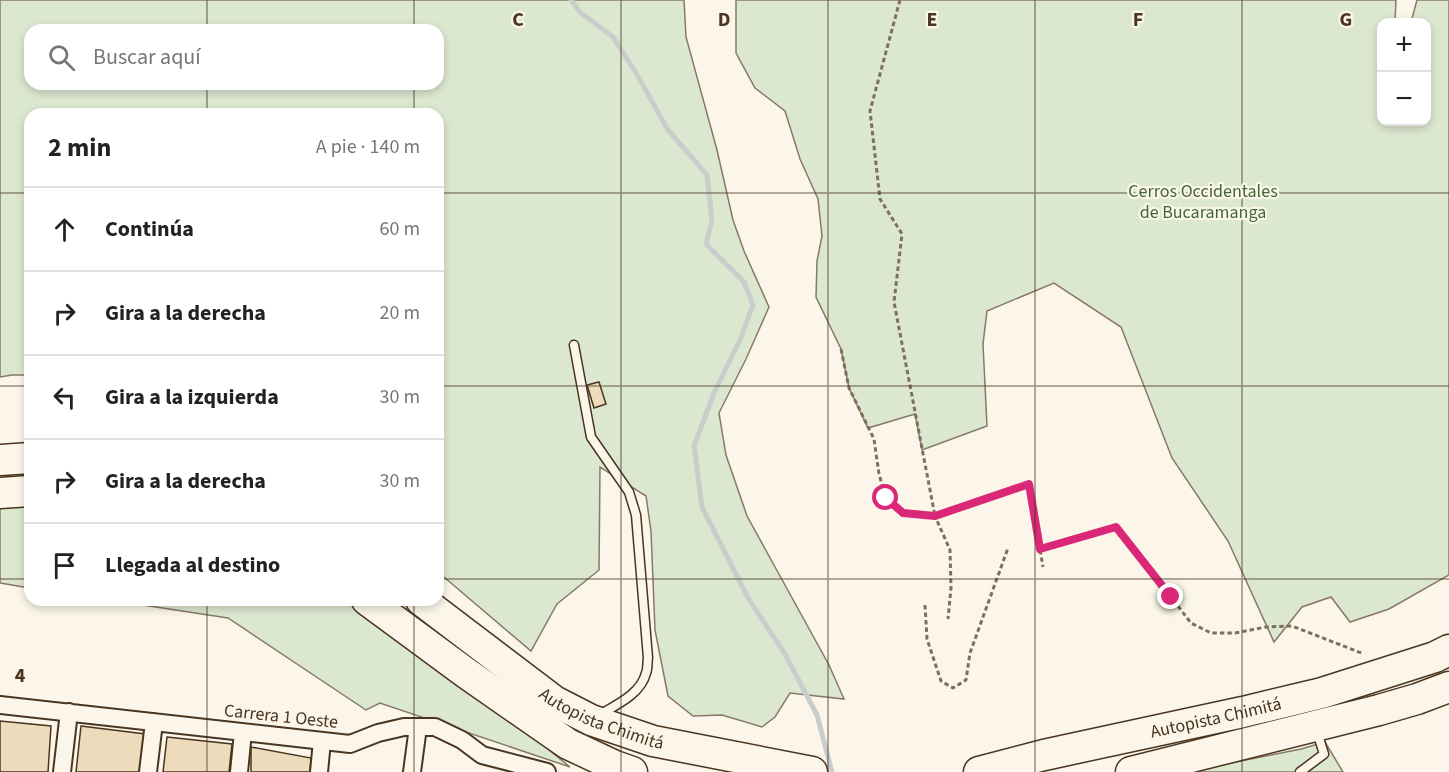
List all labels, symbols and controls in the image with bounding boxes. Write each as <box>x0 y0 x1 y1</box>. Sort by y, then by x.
text: C <box>512 6 524 34</box>
text: D <box>718 6 730 34</box>
text: E <box>927 6 937 34</box>
text: F <box>1133 6 1143 34</box>
text: G <box>1340 6 1352 34</box>
map controls <box>1377 18 1431 126</box>
button: + <box>1377 18 1431 72</box>
search box <box>24 24 444 90</box>
icon: search <box>45 41 78 74</box>
text: Buscar aquí <box>93 41 201 73</box>
button: − <box>1377 72 1431 126</box>
text: 2 min <box>48 129 111 166</box>
text: A pie · 140 m <box>316 133 420 161</box>
park label: Cerros Occidentales de Bucaramanga <box>1128 179 1278 225</box>
icon: ahead <box>48 213 81 246</box>
text: Continúa <box>105 213 194 245</box>
text: 60 m <box>380 215 420 243</box>
icon: right <box>48 297 81 330</box>
text: Gira a la derecha <box>105 297 266 329</box>
text: 20 m <box>380 299 420 327</box>
icon: left <box>48 381 81 414</box>
text: Gira a la izquierda <box>105 381 279 413</box>
text: 30 m <box>380 383 420 411</box>
icon: right <box>48 465 81 498</box>
text: Gira a la derecha <box>105 465 266 497</box>
text: 30 m <box>380 467 420 495</box>
route start <box>872 484 898 510</box>
icon: arrive <box>48 549 81 582</box>
text: Llegada al destino <box>105 549 280 581</box>
route end <box>1157 583 1183 609</box>
text: 4 <box>15 662 26 690</box>
street label: Autopista Chimitá <box>533 682 666 756</box>
street label: Autopista Chimitá <box>1148 691 1284 745</box>
street label: Carrera 1 Oeste <box>223 698 339 735</box>

